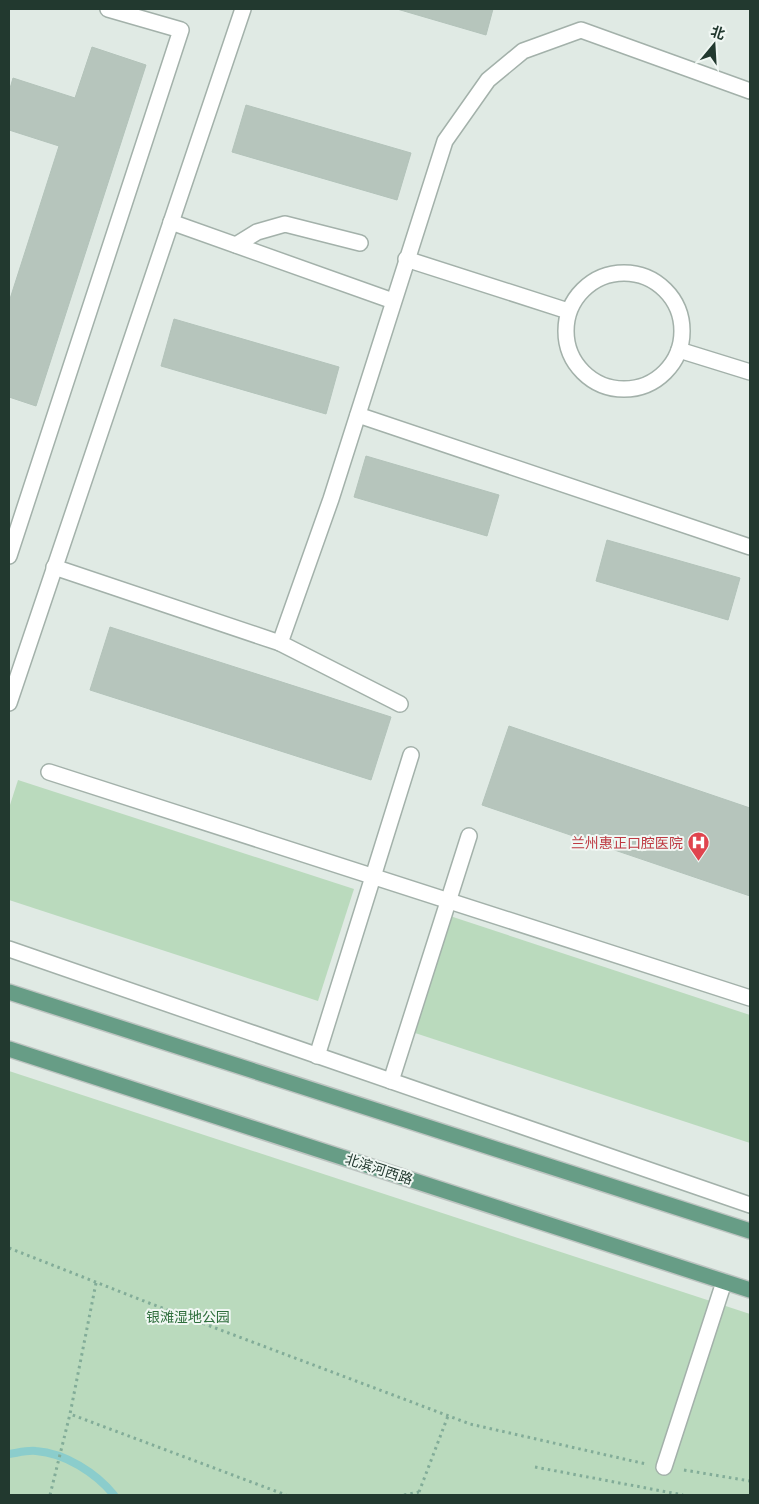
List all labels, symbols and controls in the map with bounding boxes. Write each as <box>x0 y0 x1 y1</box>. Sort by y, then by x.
north arrow <box>689 20 739 70</box>
text: 北 <box>709 22 727 43</box>
hospital icon: 兰州惠正口腔医院 <box>687 831 711 862</box>
place label: 兰州惠正口腔医院 <box>571 834 683 852</box>
street label: 北滨河西路 <box>343 1150 415 1188</box>
park label: 银滩湿地公园 <box>146 1308 230 1326</box>

